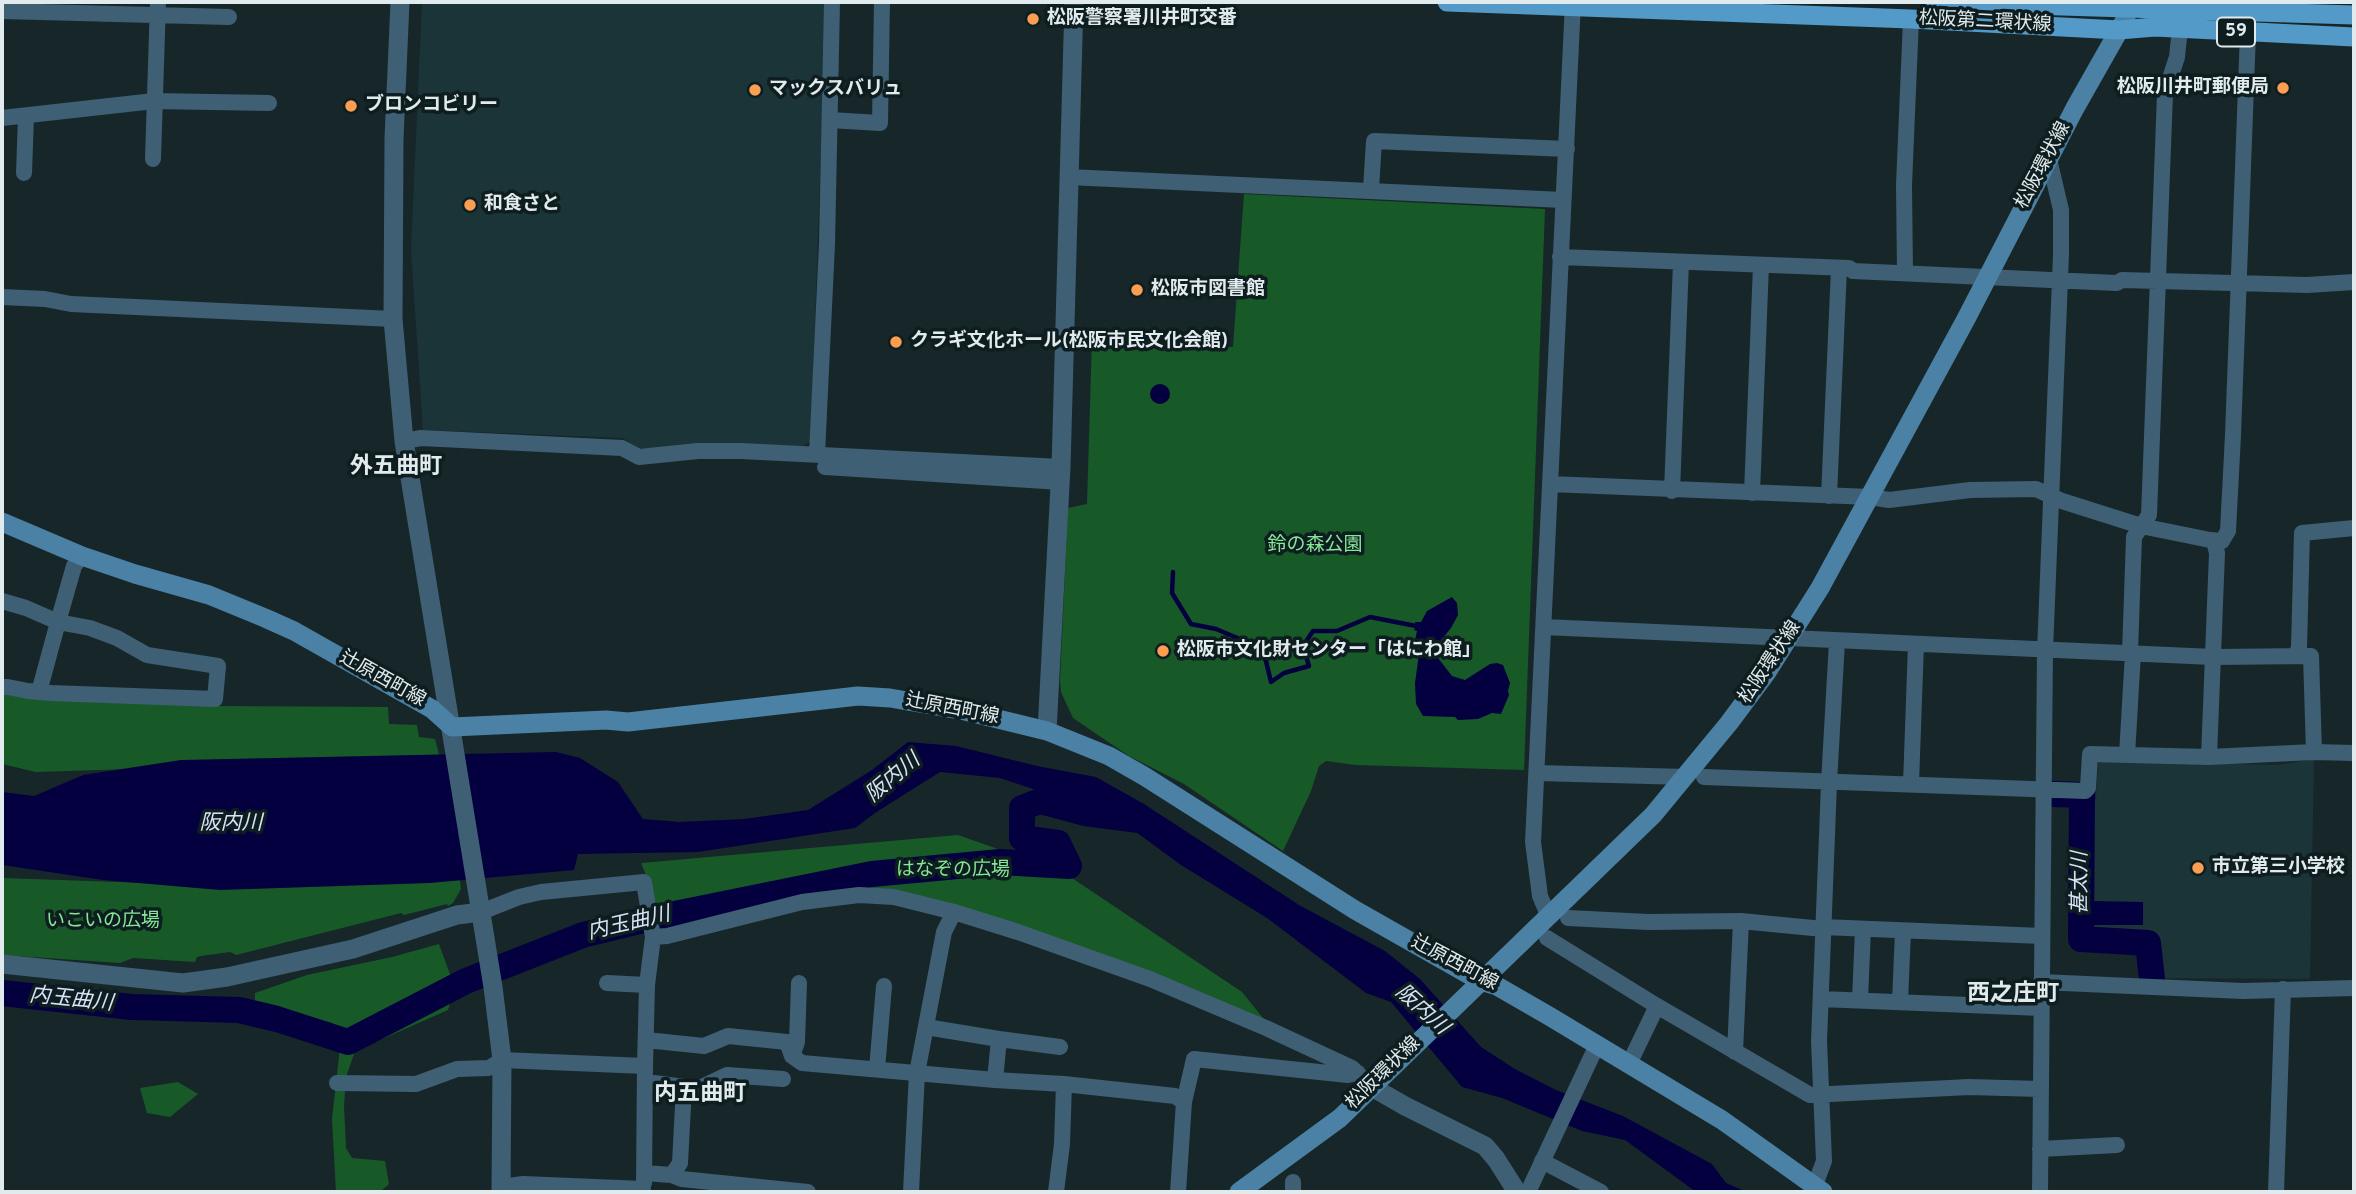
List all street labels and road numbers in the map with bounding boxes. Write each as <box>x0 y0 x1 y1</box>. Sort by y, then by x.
street label: 松阪第二環状線 <box>1918 8 2052 38</box>
road number: 59 <box>2217 17 2255 46</box>
street label: 松阪環状線 <box>2012 119 2076 213</box>
street label: 松阪環状線 <box>1735 617 1807 709</box>
street label: 辻原西町線 <box>335 647 429 713</box>
street label: 辻原西町線 <box>903 690 1001 730</box>
street label: 辻原西町線 <box>1407 932 1501 996</box>
street label: 松阪環状線 <box>1342 1033 1426 1115</box>

